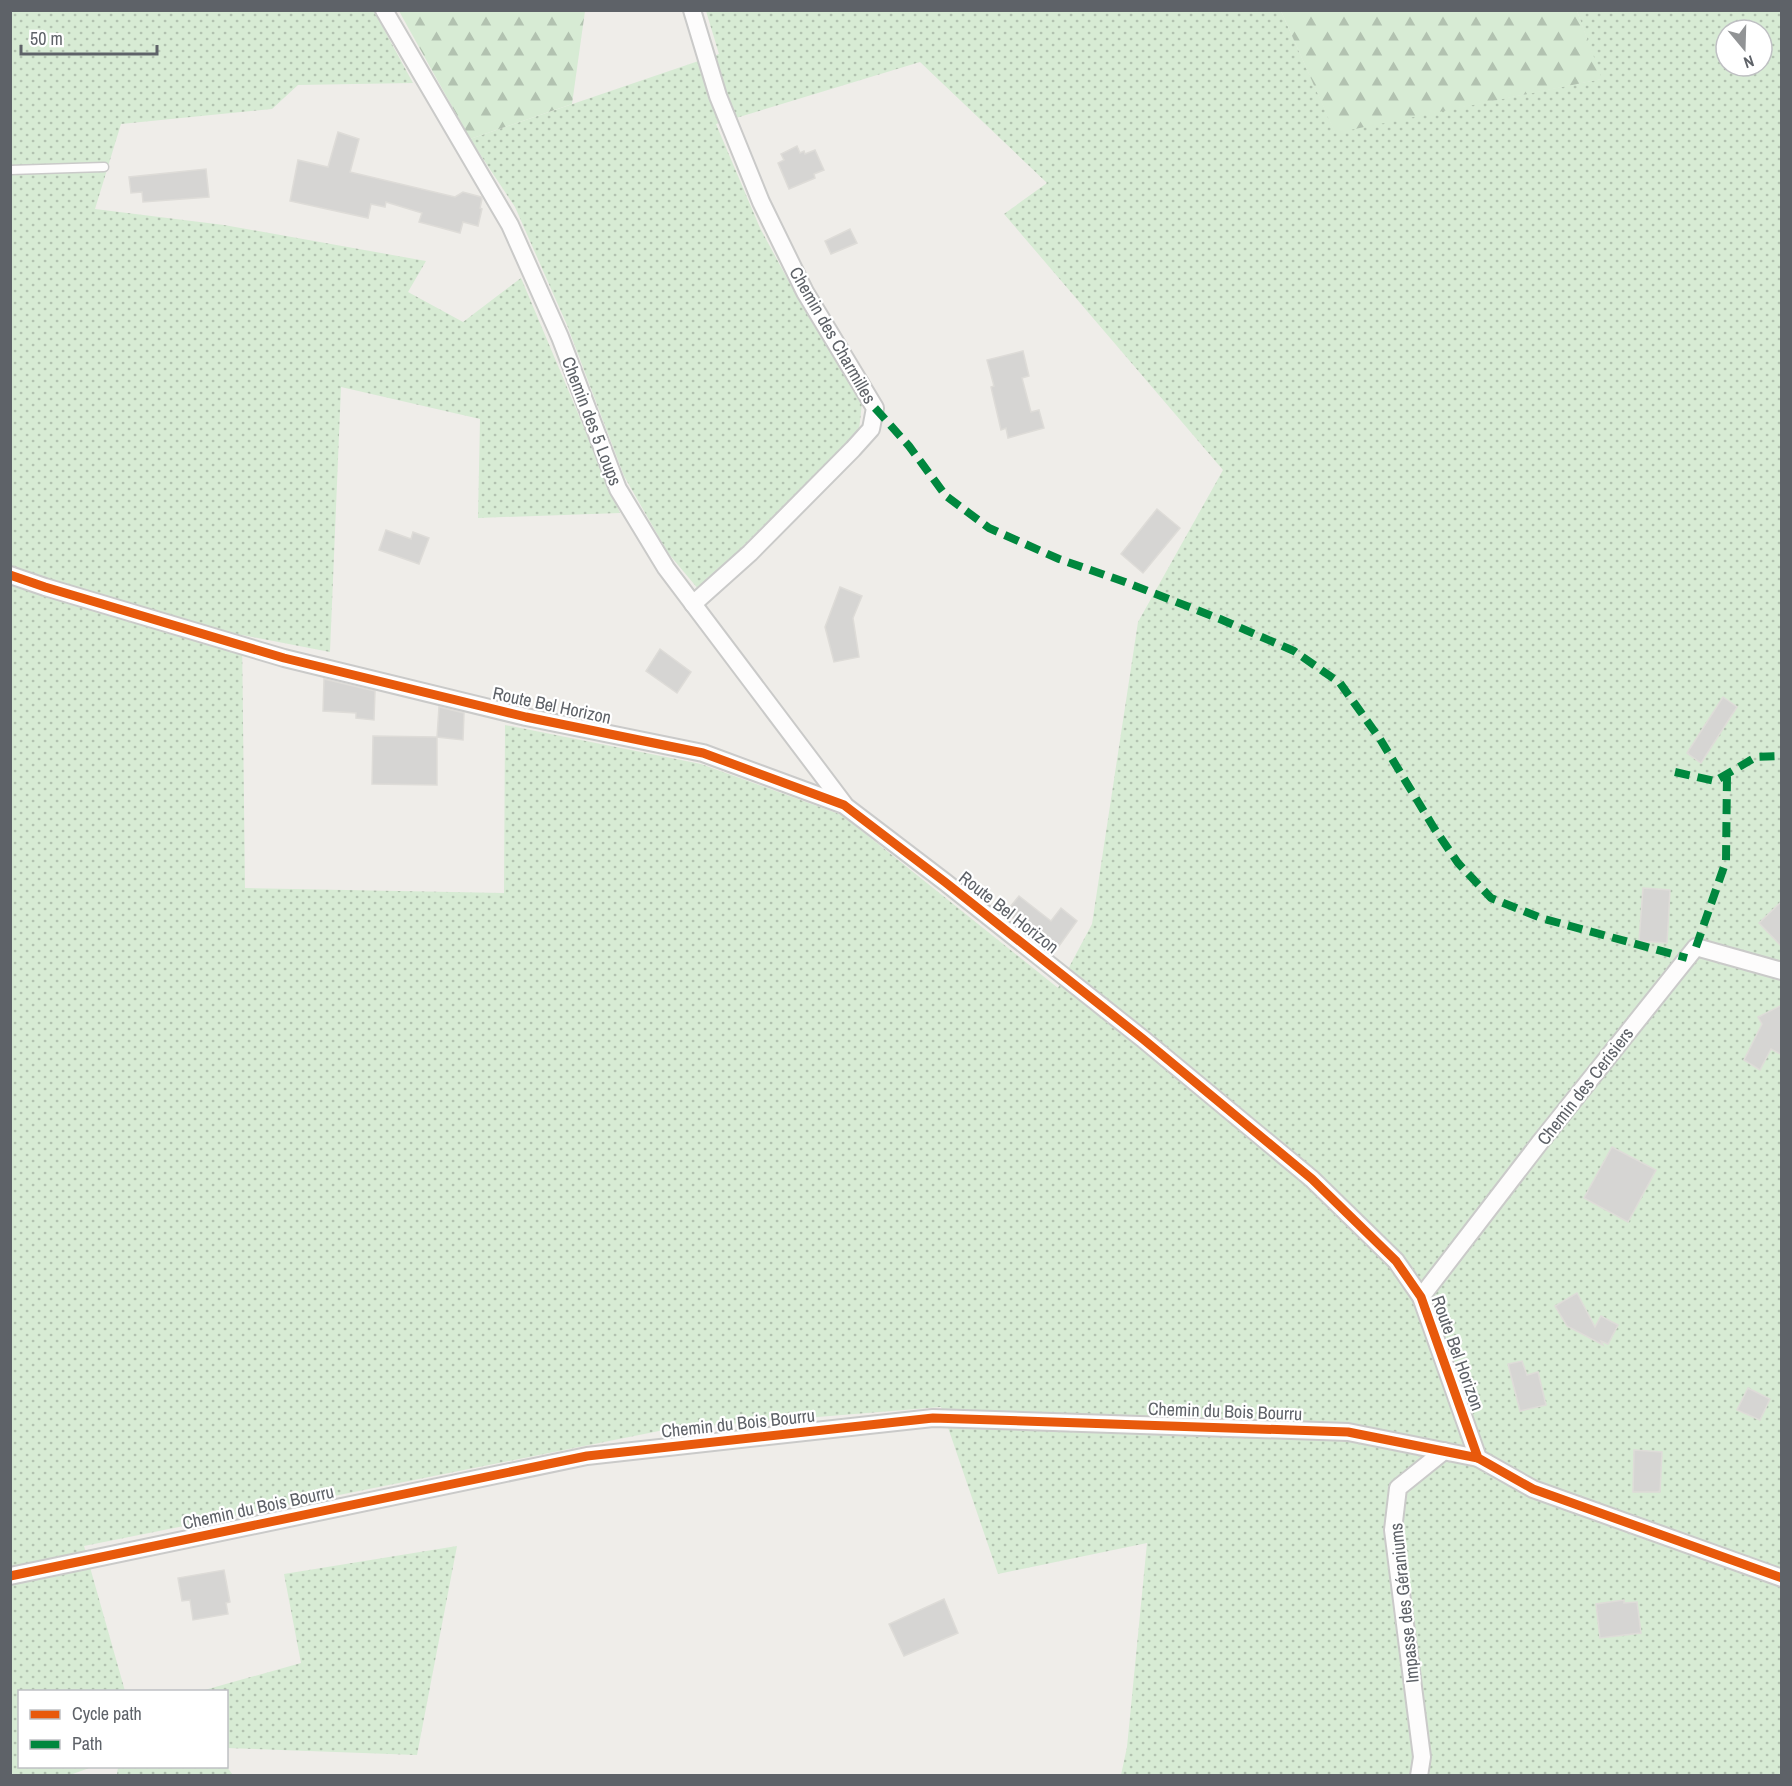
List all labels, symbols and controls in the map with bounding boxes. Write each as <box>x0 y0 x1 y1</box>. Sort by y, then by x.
scale bar <box>21 18 158 56</box>
north arrow <box>1714 18 1774 78</box>
text: 50 m <box>30 26 63 51</box>
text: N <box>1741 50 1757 74</box>
street label: Chemin des Charmilles <box>784 262 882 408</box>
street label: Chemin des 5 Loups <box>556 353 628 489</box>
street label: Route Bel Horizon <box>490 680 614 730</box>
street label: Route Bel Horizon <box>954 865 1064 959</box>
street label: Chemin des Cerisiers <box>1531 1022 1639 1150</box>
street label: Route Bel Horizon <box>1426 1292 1490 1414</box>
street label: Chemin du Bois Bourru <box>1147 1396 1303 1426</box>
street label: Chemin du Bois Bourru <box>660 1403 816 1443</box>
street label: Chemin du Bois Bourru <box>180 1479 336 1535</box>
street label: Impasse des Géraniums <box>1383 1522 1425 1684</box>
legend <box>18 1690 228 1768</box>
text: Cycle path <box>72 1701 142 1726</box>
text: Path <box>72 1731 102 1756</box>

